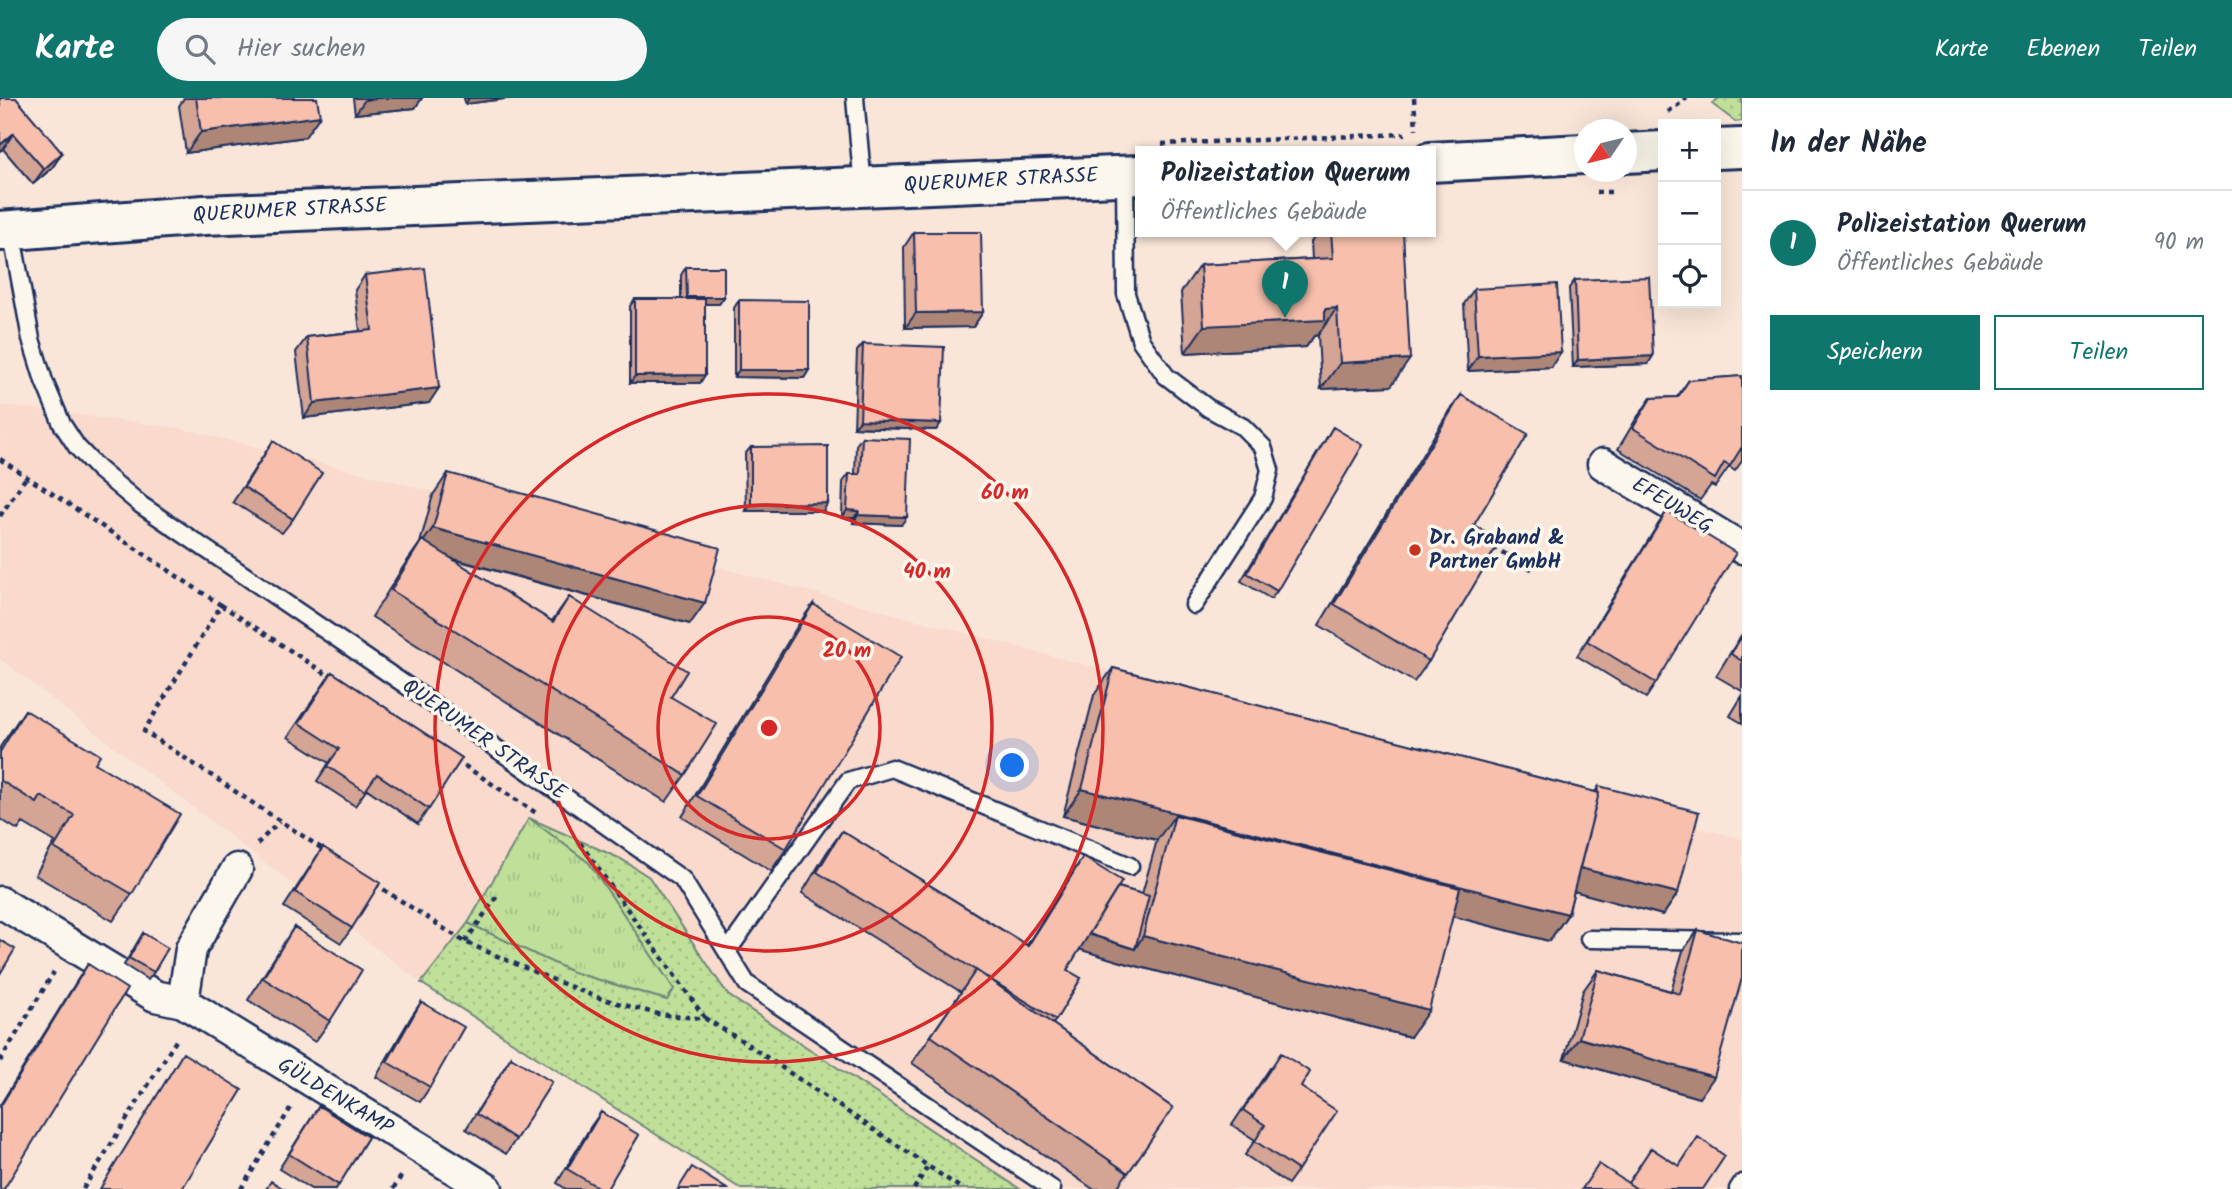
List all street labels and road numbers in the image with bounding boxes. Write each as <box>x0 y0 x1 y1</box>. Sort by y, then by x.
street label: QUERUMER STRASSE <box>903 159 1100 203</box>
street label: QUERUMER STRASSE <box>192 189 389 233</box>
street label: EFEUWEG <box>1625 469 1719 543</box>
street label: QUERUMER STRASSE <box>395 671 574 810</box>
street label: GÜLDENKAMP <box>271 1049 400 1145</box>

